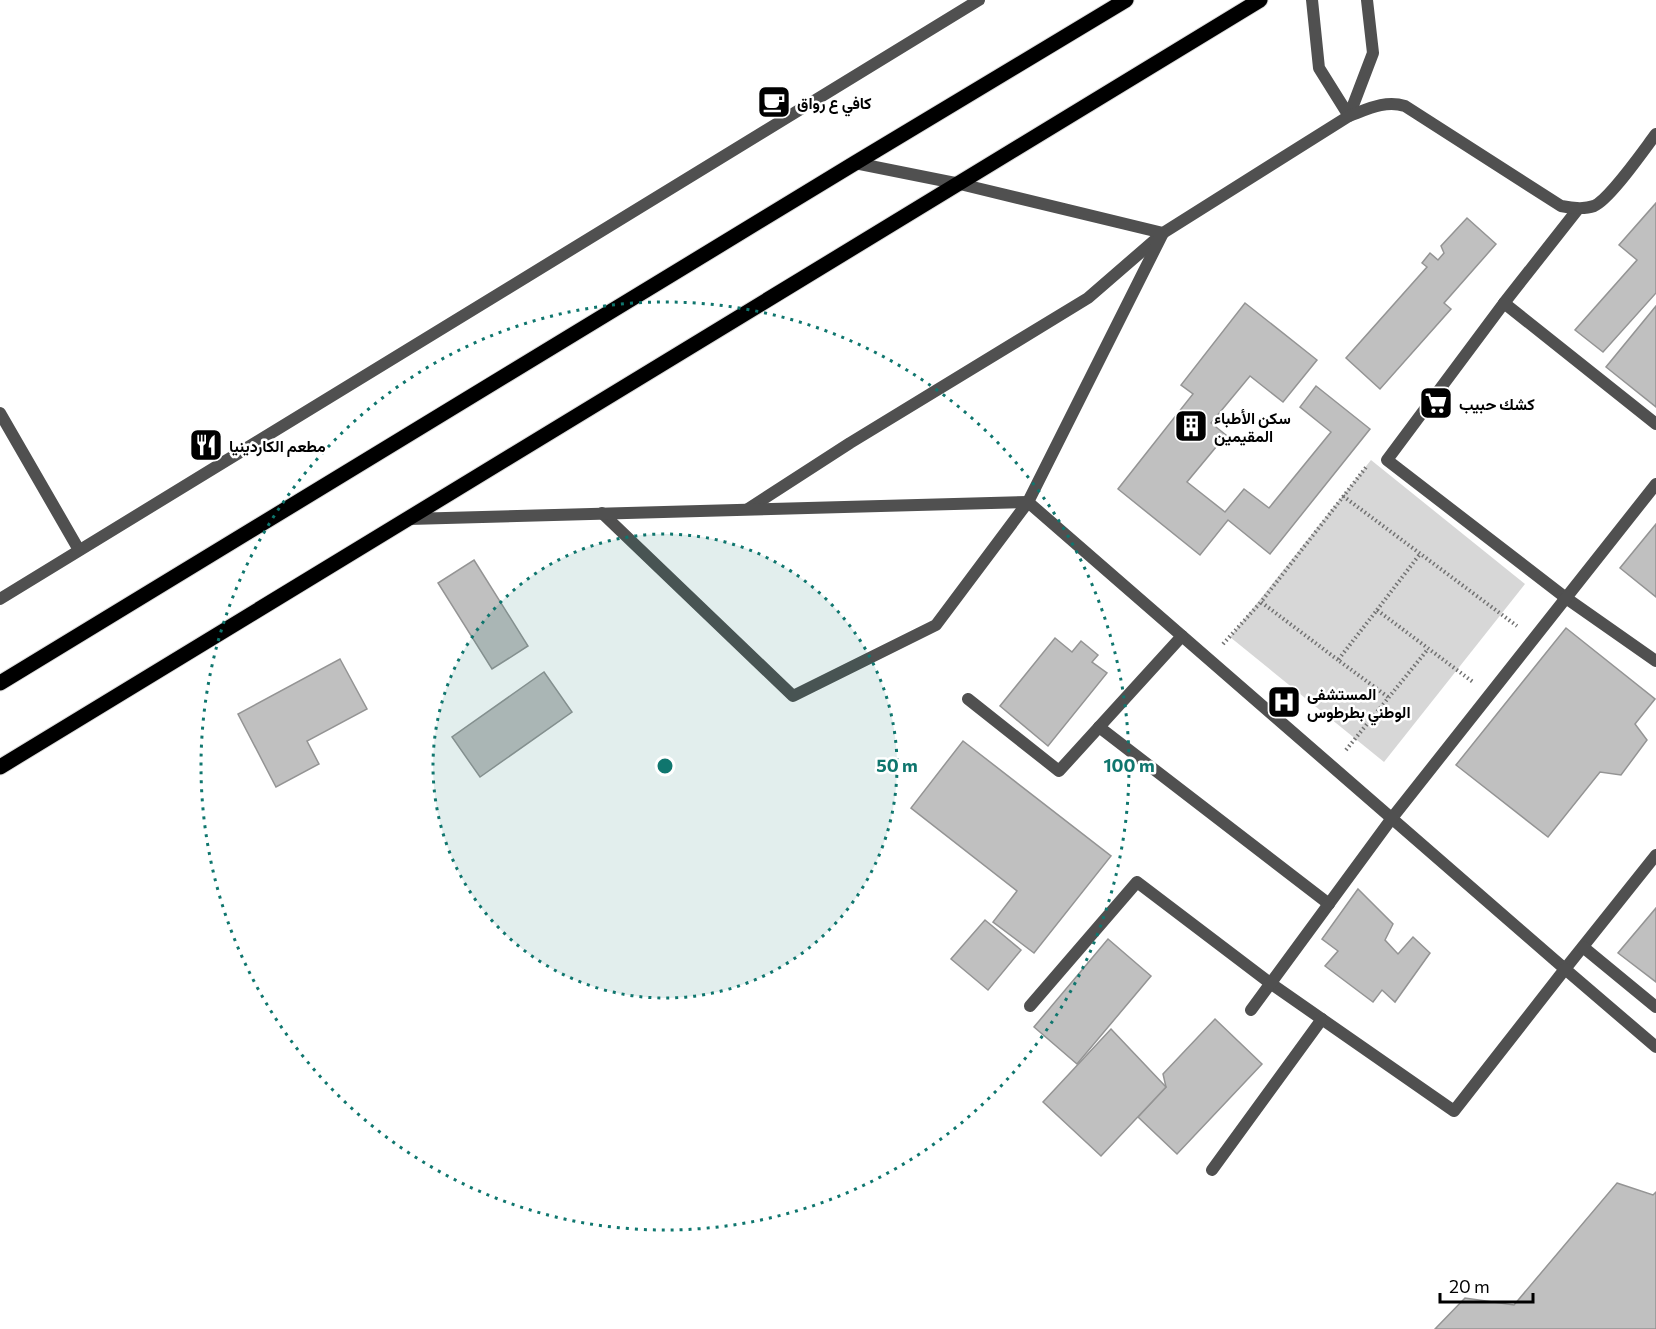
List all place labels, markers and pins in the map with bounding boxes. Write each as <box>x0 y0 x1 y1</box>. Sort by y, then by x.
cafe icon: كافي ع رواق <box>756 84 792 120</box>
place label: كافي ع رواق <box>797 93 872 117</box>
supermarket icon: كشك حبيب <box>1418 385 1454 421</box>
place label: كشك حبيب <box>1459 394 1535 414</box>
building icon: سكن الأطباء المقيمين <box>1173 408 1209 444</box>
place label: سكن الأطباء المقيمين <box>1214 408 1291 446</box>
restaurant icon: مطعم الكاردينيا <box>188 427 224 463</box>
place label: مطعم الكاردينيا <box>229 436 326 457</box>
hospital icon: المستشفى الوطني بطرطوس <box>1266 684 1302 720</box>
place label: المستشفى الوطني بطرطوس <box>1307 684 1411 726</box>
centre of rings <box>655 756 675 776</box>

